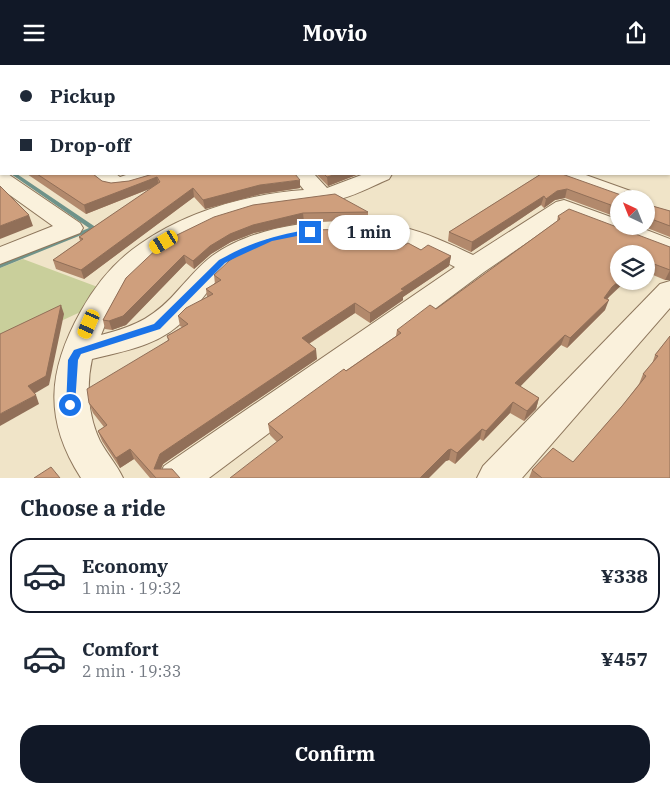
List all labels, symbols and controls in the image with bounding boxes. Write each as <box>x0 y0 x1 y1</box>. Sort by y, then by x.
text: Movio <box>303 18 367 47</box>
icon: menu <box>20 19 48 47</box>
icon: share <box>622 19 650 47</box>
text: Pickup <box>50 84 115 108</box>
text: Drop-off <box>50 133 131 157</box>
north arrow <box>610 190 655 235</box>
map controls <box>610 190 655 290</box>
callout: 1 min <box>328 215 410 249</box>
route end <box>299 221 321 243</box>
text: 1 min <box>347 222 391 242</box>
car <box>147 228 180 256</box>
button: layers <box>610 245 655 290</box>
car <box>76 307 101 341</box>
route start <box>59 394 81 416</box>
text: Choose a ride <box>20 493 166 522</box>
icon: car <box>22 553 67 598</box>
text: Economy <box>82 554 168 578</box>
text: ¥338 <box>601 564 648 588</box>
text: 1 min · 19:32 <box>82 578 181 598</box>
icon: car <box>22 636 67 681</box>
text: Comfort <box>82 637 159 661</box>
text: ¥457 <box>601 647 648 671</box>
text: 2 min · 19:33 <box>82 661 181 681</box>
button: Confirm <box>20 725 650 783</box>

